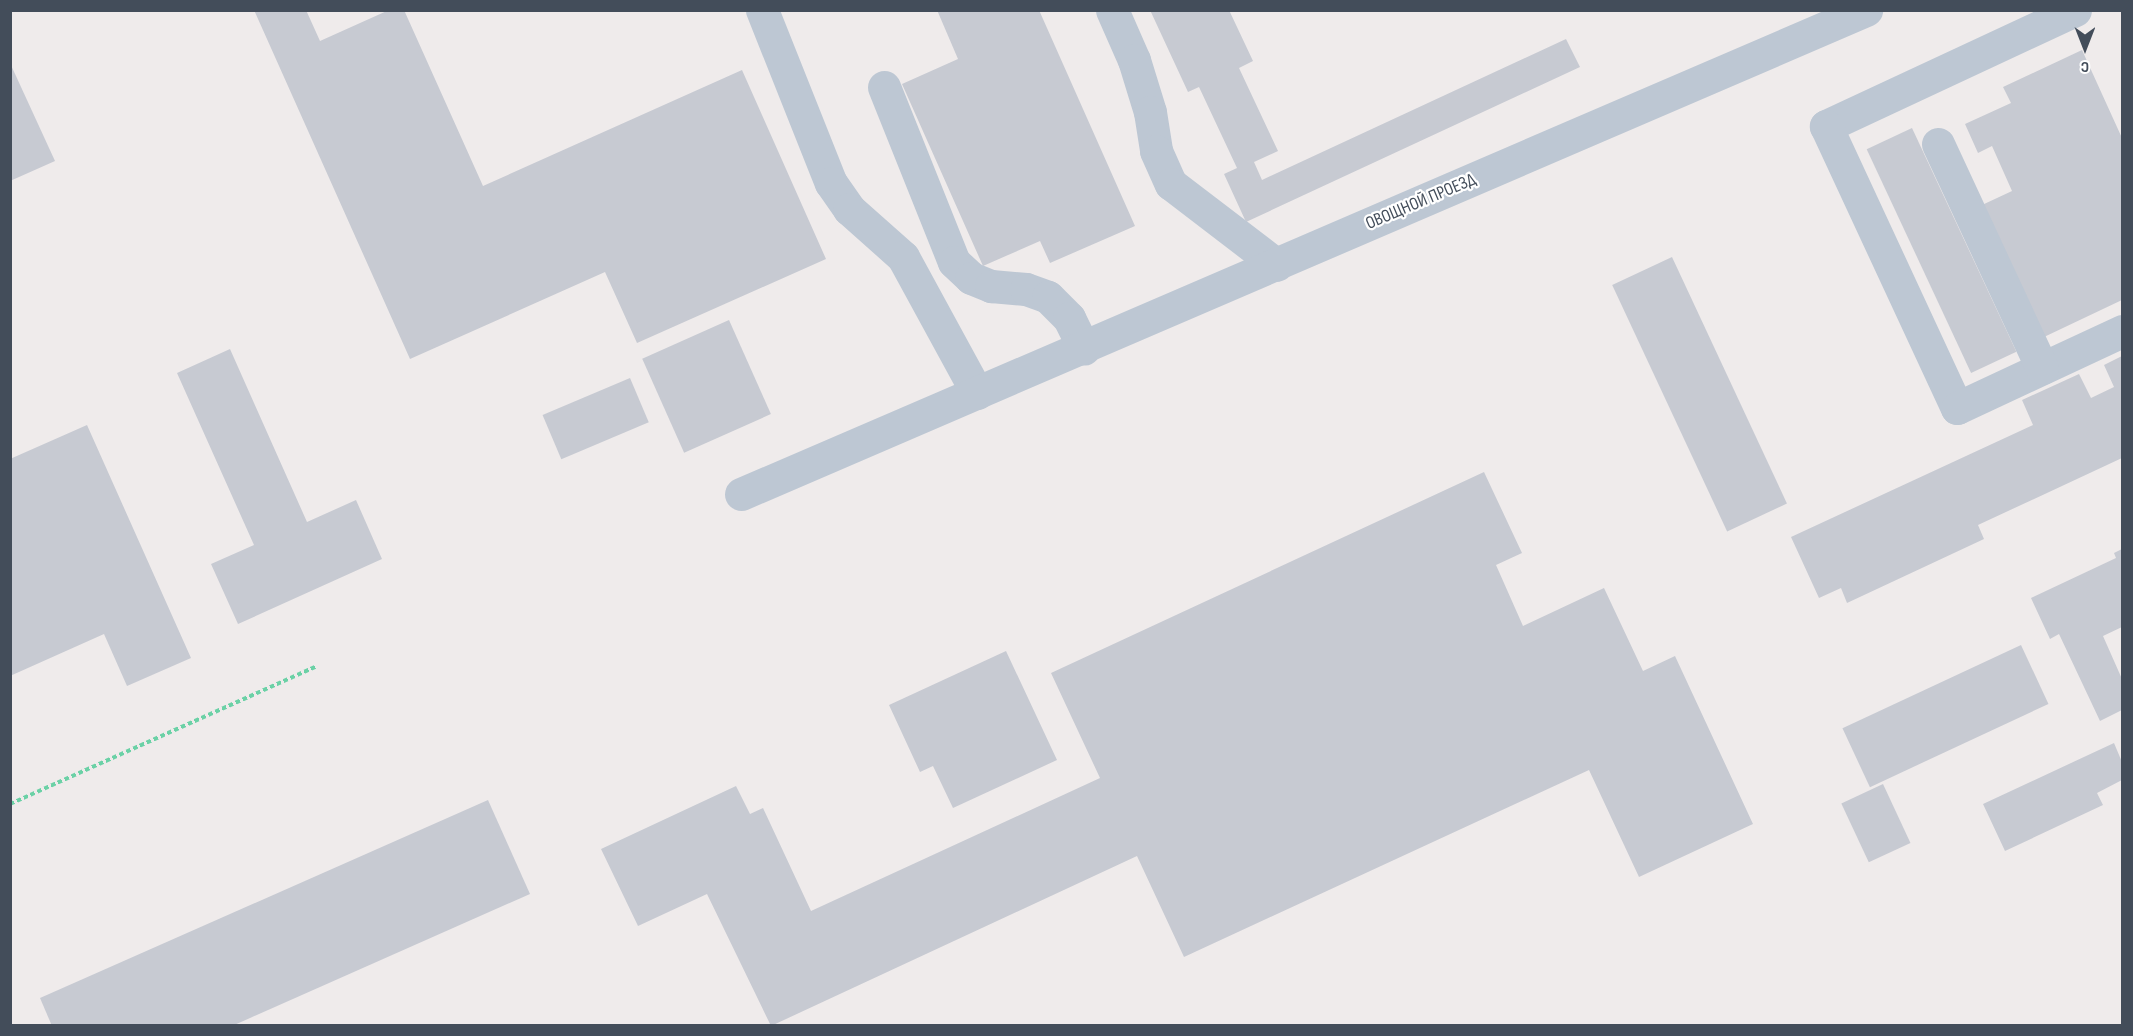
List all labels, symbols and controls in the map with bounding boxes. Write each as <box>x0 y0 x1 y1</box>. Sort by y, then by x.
north arrow <box>2055 18 2115 78</box>
text: С <box>2081 57 2089 76</box>
street label: ОВОЩНОЙ ПРОЕЗД <box>1363 169 1479 235</box>

